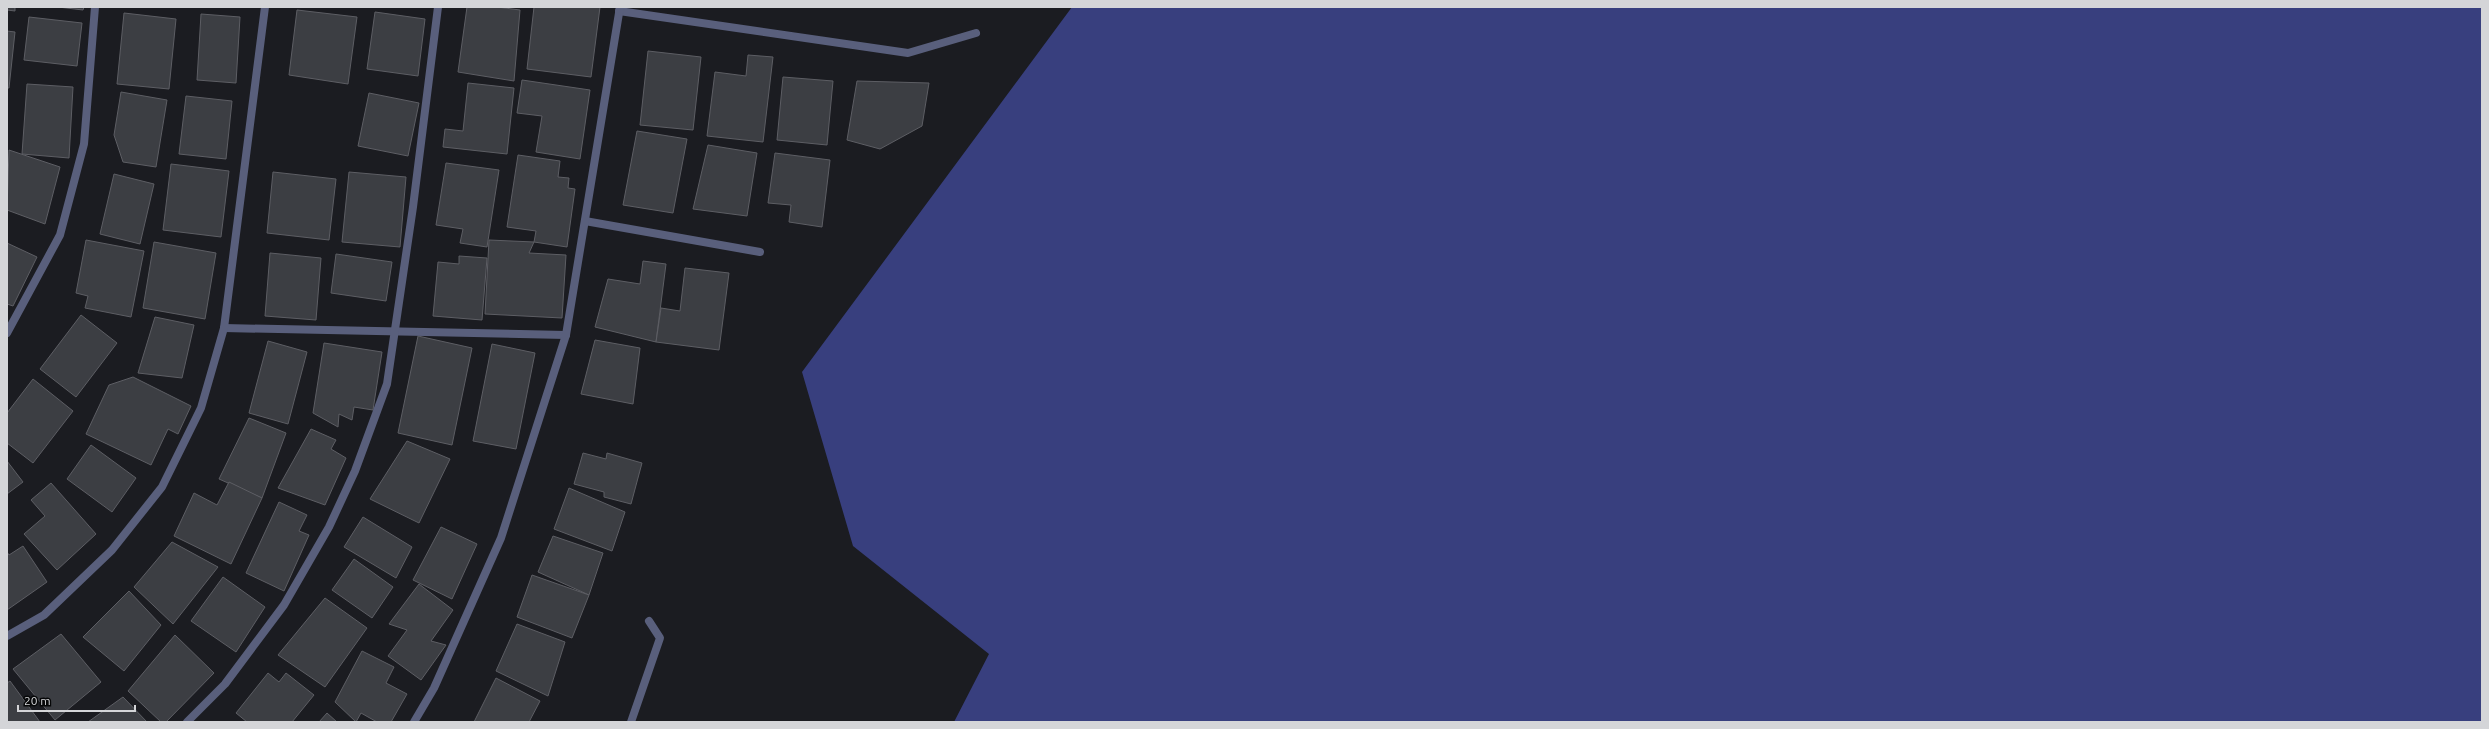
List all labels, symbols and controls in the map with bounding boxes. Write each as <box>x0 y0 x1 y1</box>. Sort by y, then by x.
scale bar <box>18 687 135 713</box>
text: 20 m <box>24 694 51 707</box>

